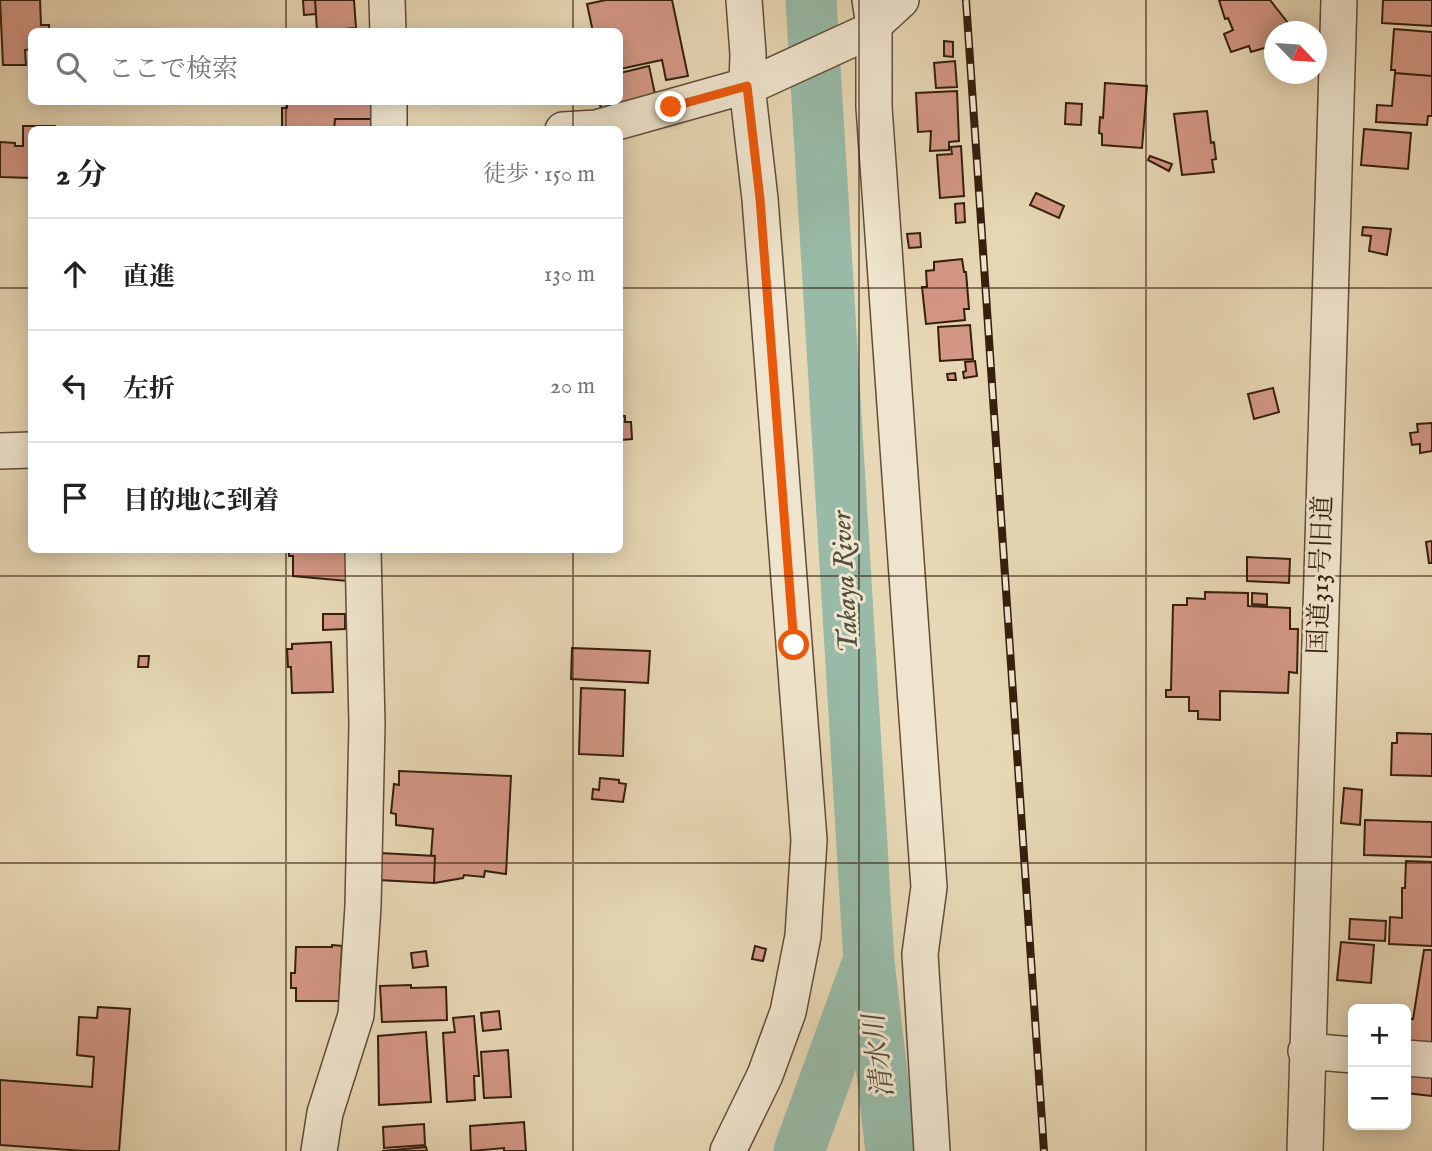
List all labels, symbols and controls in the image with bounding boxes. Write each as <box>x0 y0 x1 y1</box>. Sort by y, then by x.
north arrow <box>1264 21 1327 84</box>
search box <box>28 28 623 105</box>
icon: search <box>52 48 90 86</box>
text: ここで検索 <box>108 53 238 86</box>
route end <box>655 91 686 122</box>
text: 2 分 <box>56 157 107 195</box>
text: 徒歩 · 150 m <box>483 160 595 189</box>
icon: ahead <box>56 255 94 293</box>
text: 130 m <box>544 260 595 289</box>
text: 直進 <box>123 261 175 294</box>
icon: left <box>56 367 94 405</box>
text: 20 m <box>550 372 595 401</box>
text: 左折 <box>123 373 175 406</box>
icon: arrive <box>56 479 94 517</box>
text: 目的地に到着 <box>123 485 279 518</box>
street label: 国道313号旧道 <box>1302 495 1340 655</box>
water label: Takaya River <box>825 509 867 654</box>
route start <box>778 629 809 660</box>
map controls <box>1348 1004 1411 1130</box>
button: + <box>1348 1004 1411 1067</box>
water label: 清水川 <box>857 1009 902 1100</box>
button: − <box>1348 1067 1411 1130</box>

